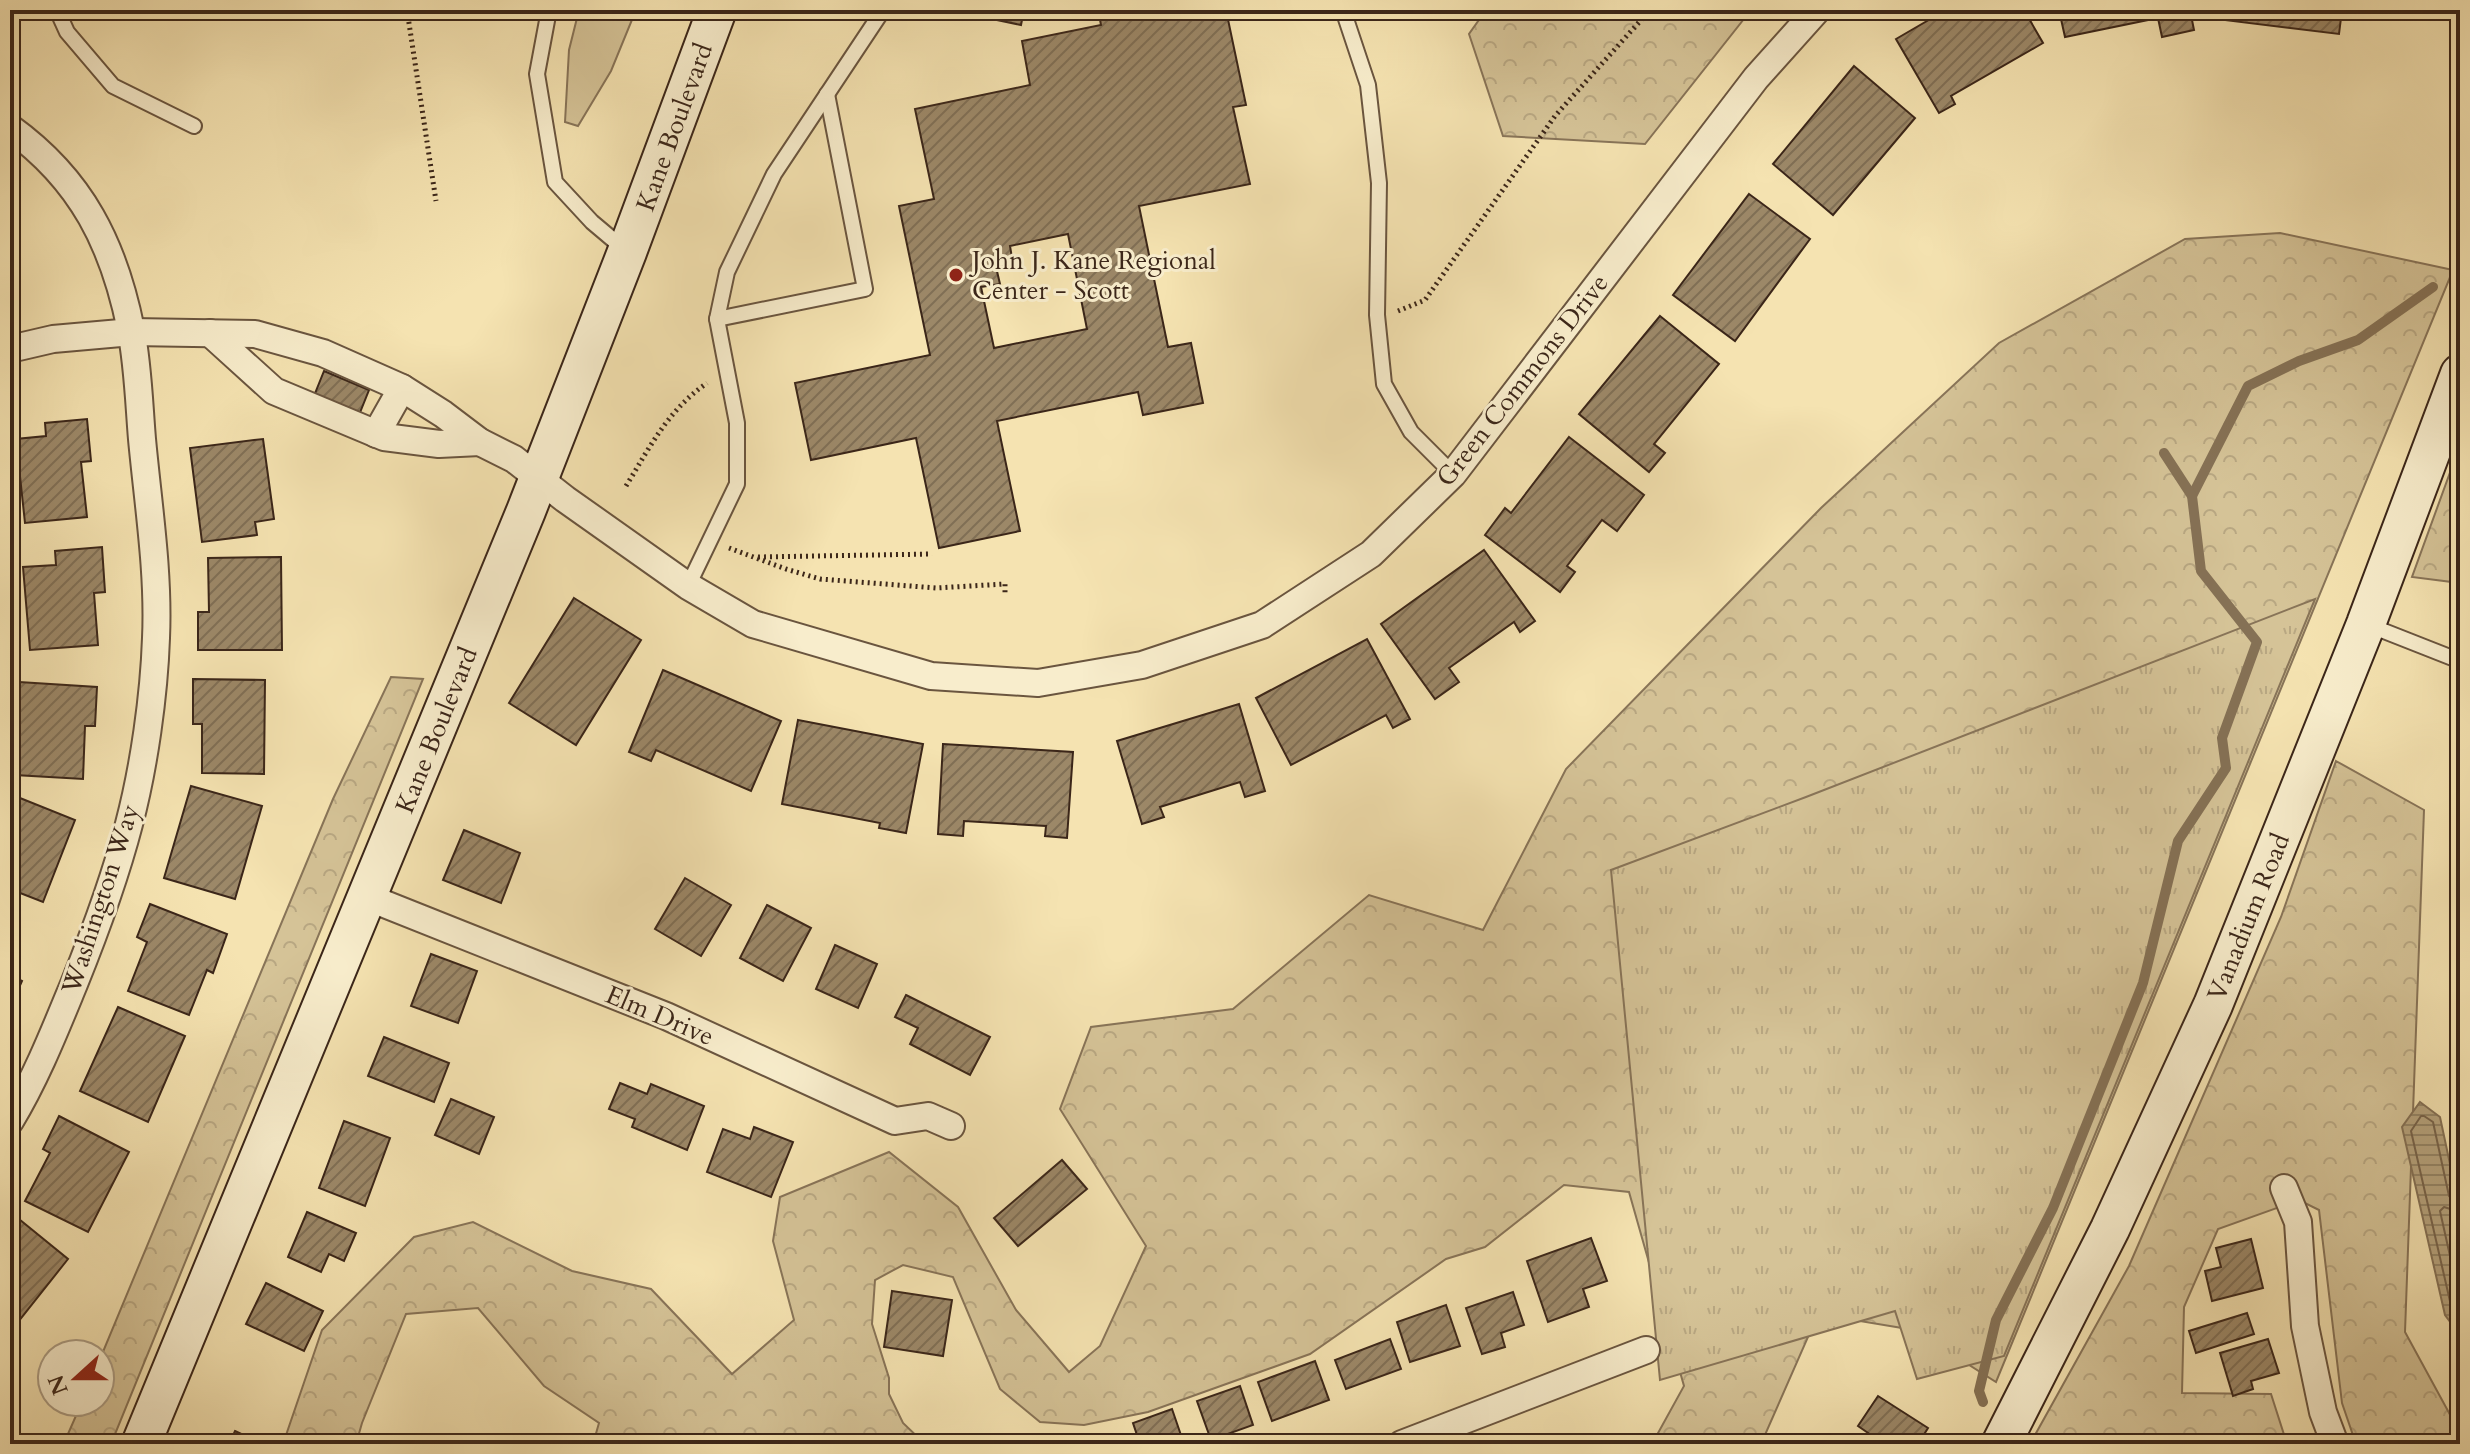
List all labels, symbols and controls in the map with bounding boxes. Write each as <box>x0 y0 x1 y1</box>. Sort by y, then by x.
street label: Kane Boulevard <box>628 38 721 216</box>
place label: John J. Kane Regional Center - Scott <box>968 243 1216 308</box>
marker: John J. Kane Regional Center - Scott <box>947 266 965 284</box>
street label: Green Commons Drive <box>1428 267 1616 494</box>
street label: Kane Boulevard <box>387 642 486 818</box>
street label: Washington Way <box>53 800 148 999</box>
street label: Vanadium Road <box>2199 828 2298 1006</box>
street label: Elm Drive <box>600 977 719 1054</box>
north arrow <box>36 1338 116 1418</box>
text: N <box>41 1371 76 1399</box>

